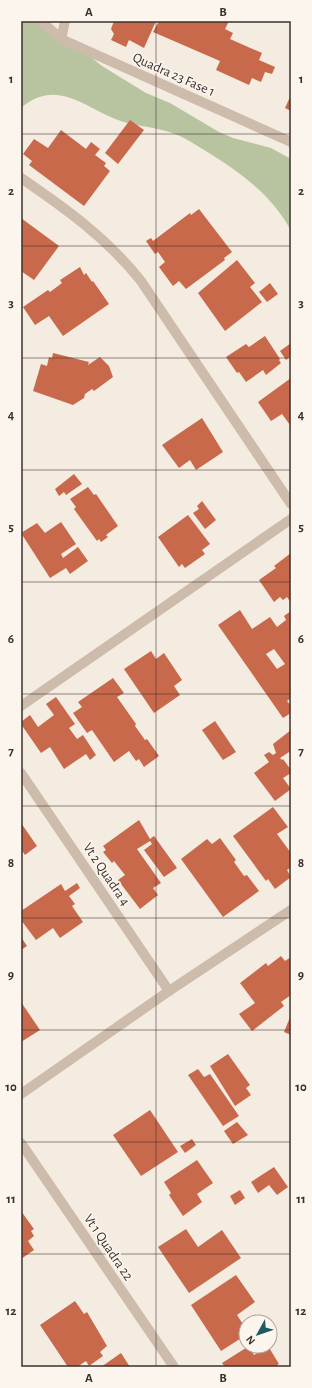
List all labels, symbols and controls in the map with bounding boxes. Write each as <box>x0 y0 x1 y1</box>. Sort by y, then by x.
text: A <box>85 6 93 19</box>
text: B <box>219 6 227 19</box>
street label: Quadra 23 Fase 1 <box>130 51 217 99</box>
text: 1 <box>9 73 13 86</box>
text: 1 <box>299 73 303 86</box>
text: 2 <box>8 185 14 198</box>
text: 2 <box>298 185 304 198</box>
text: 3 <box>8 297 14 310</box>
text: 3 <box>298 297 304 310</box>
text: 4 <box>8 409 15 422</box>
text: 4 <box>298 409 305 422</box>
text: 5 <box>8 521 14 534</box>
text: 5 <box>298 521 304 534</box>
text: 6 <box>8 633 14 646</box>
text: 6 <box>298 633 304 646</box>
text: 7 <box>8 745 14 758</box>
text: 7 <box>298 745 304 758</box>
street label: Vt 2 Quadra 4 <box>80 841 132 909</box>
text: 8 <box>8 857 14 870</box>
text: 8 <box>298 857 304 870</box>
text: 9 <box>8 969 14 982</box>
text: 9 <box>298 969 304 982</box>
text: 10 <box>5 1081 17 1094</box>
text: 10 <box>295 1081 307 1094</box>
text: 11 <box>6 1193 16 1206</box>
text: 11 <box>296 1193 306 1206</box>
street label: Vt 1 Quadra 22 <box>81 1212 135 1283</box>
text: 12 <box>6 1305 16 1318</box>
text: 12 <box>296 1305 306 1318</box>
north arrow <box>238 1314 278 1354</box>
text: N <box>244 1334 257 1347</box>
text: A <box>85 1372 93 1385</box>
text: B <box>219 1372 227 1385</box>

